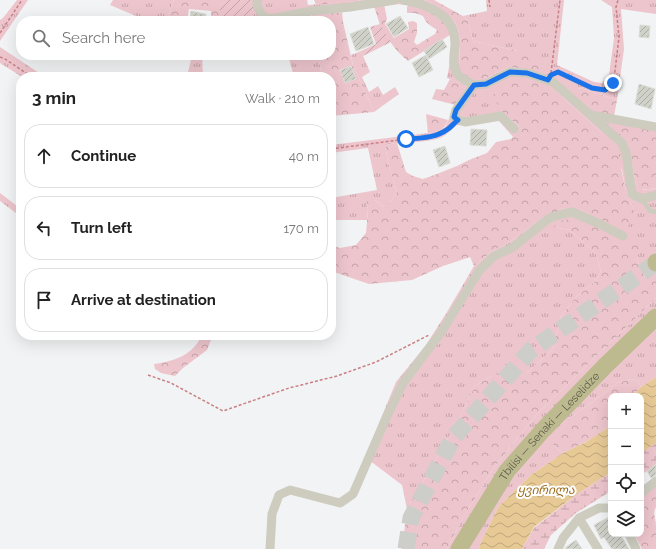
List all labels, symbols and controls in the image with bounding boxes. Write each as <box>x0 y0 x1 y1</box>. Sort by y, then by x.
search box <box>16 16 336 60</box>
icon: search <box>30 27 52 49</box>
text: Search here <box>62 29 145 47</box>
route end <box>604 74 622 92</box>
text: 3 min <box>32 88 76 108</box>
text: Walk · 210 m <box>245 91 320 106</box>
route start <box>397 130 415 148</box>
icon: ahead <box>33 145 55 167</box>
text: Continue <box>71 147 136 165</box>
text: 40 m <box>289 149 319 164</box>
icon: left <box>33 217 55 239</box>
text: Turn left <box>71 219 132 237</box>
text: 170 m <box>283 221 319 236</box>
icon: arrive <box>33 289 55 311</box>
text: Arrive at destination <box>71 291 216 309</box>
street label: Tbilisi — Senaki — Leselidze <box>496 369 602 483</box>
map controls <box>608 393 644 537</box>
button: + <box>608 393 644 429</box>
button: − <box>608 429 644 465</box>
button: locate <box>608 465 644 501</box>
water label: ყვირილა <box>517 483 575 497</box>
button: layers <box>608 501 644 537</box>

